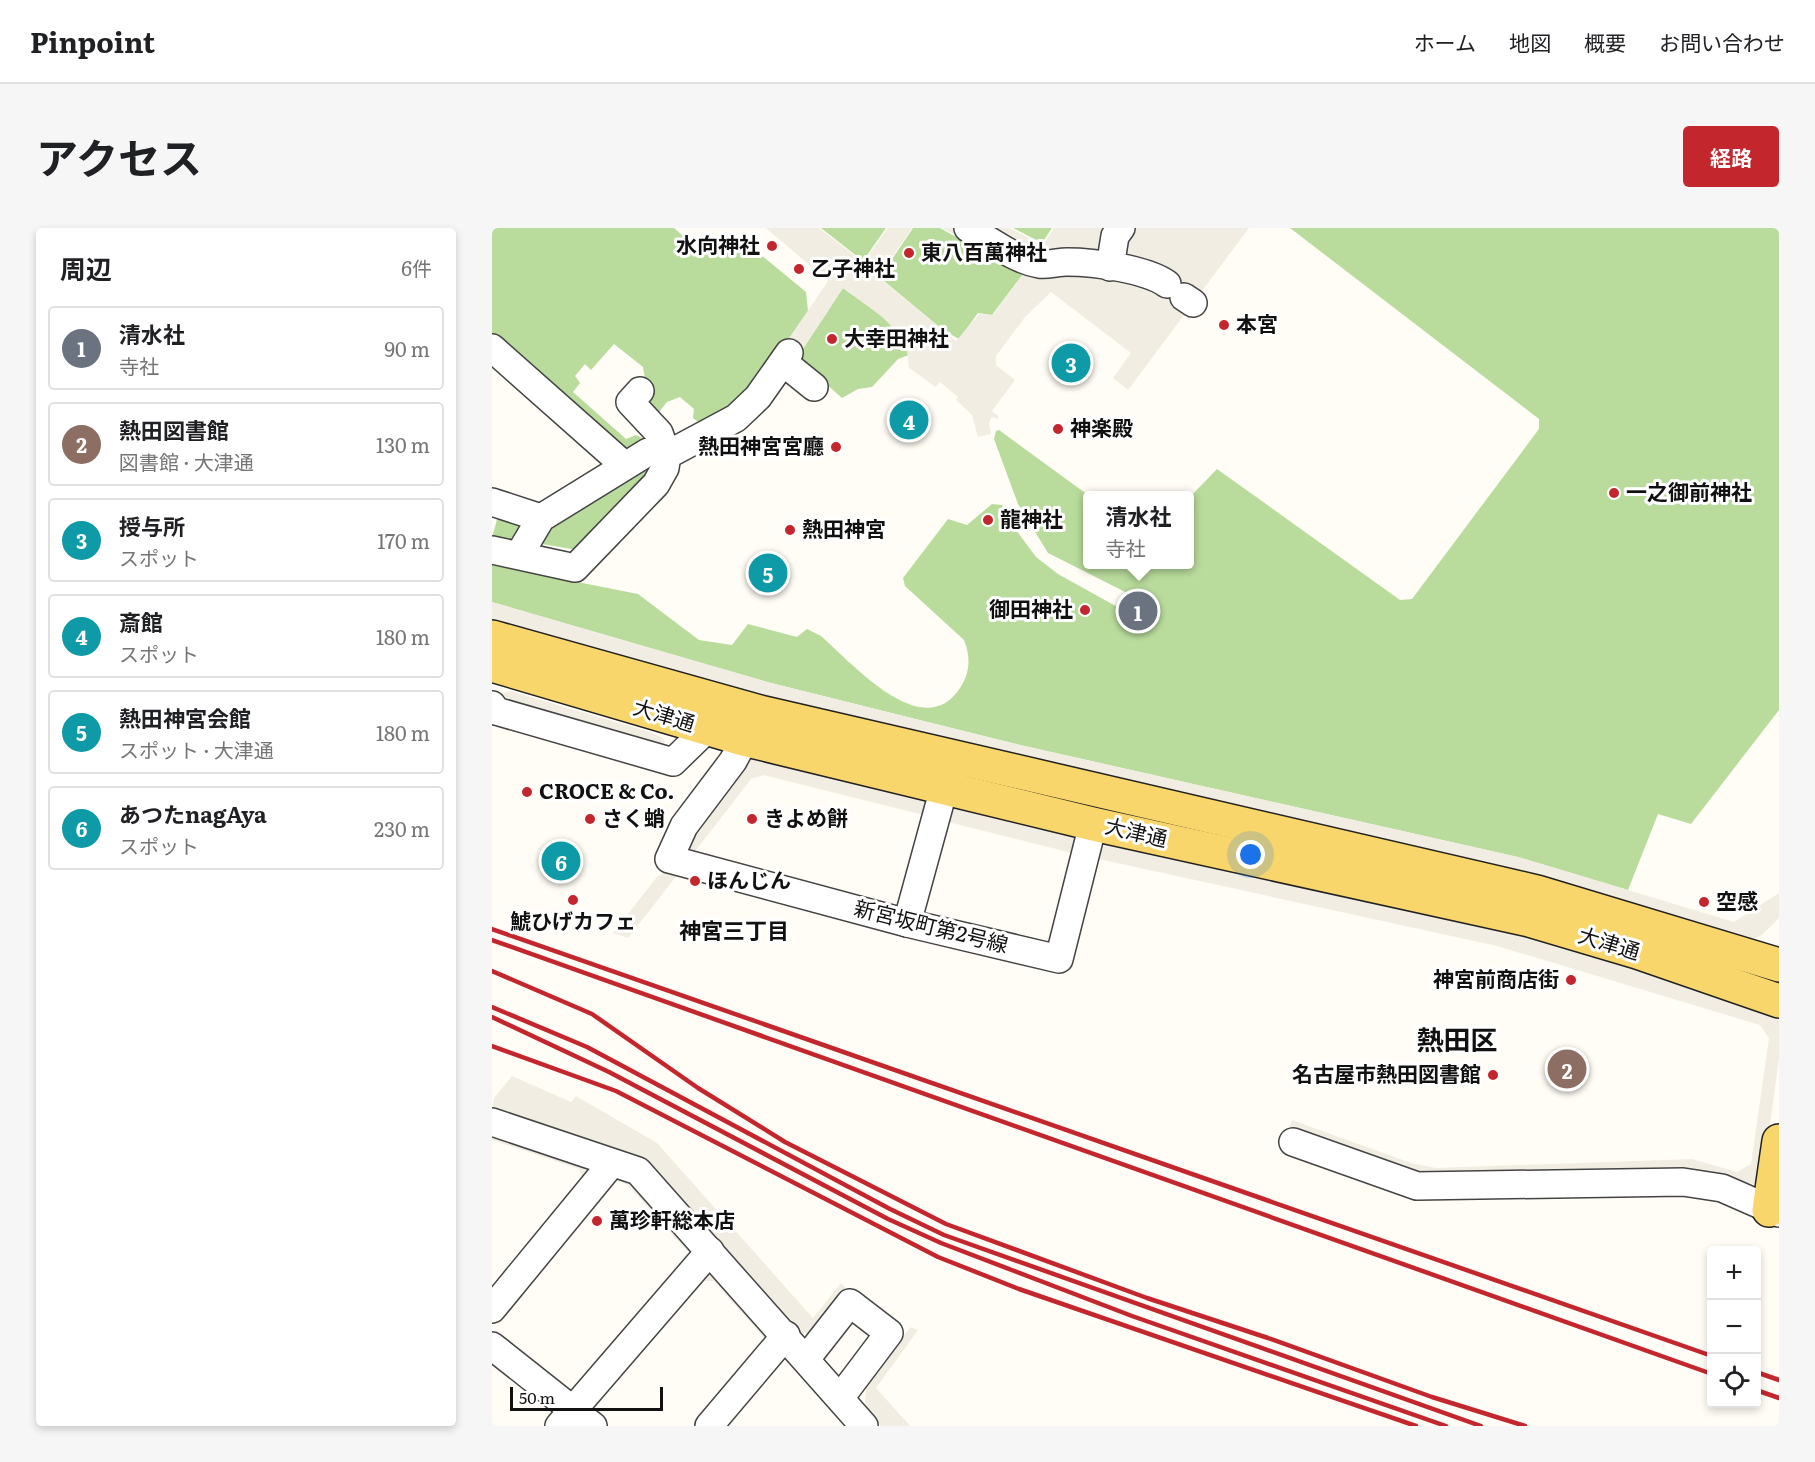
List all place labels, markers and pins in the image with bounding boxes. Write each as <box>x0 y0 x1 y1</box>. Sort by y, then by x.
place label: 水向神社 <box>676 228 760 259</box>
place label: 東八百萬神社 <box>921 235 1047 266</box>
marker: 水向神社 <box>765 239 779 253</box>
marker: 東八百萬神社 <box>902 246 916 260</box>
place label: 乙子神社 <box>811 251 895 282</box>
marker: 乙子神社 <box>792 262 806 276</box>
place label: 本宮 <box>1236 307 1278 338</box>
marker: 本宮 <box>1217 318 1231 332</box>
place label: 大幸田神社 <box>844 321 949 352</box>
marker: 大幸田神社 <box>825 332 839 346</box>
pin: 3 <box>1052 340 1090 386</box>
pin: 4 <box>890 398 928 442</box>
place label: 神楽殿 <box>1070 411 1133 442</box>
marker: 神楽殿 <box>1051 422 1065 436</box>
place label: 熱田神宮宮廳 <box>698 429 824 460</box>
marker: 熱田神宮宮廳 <box>829 440 843 454</box>
place label: 一之御前神社 <box>1626 475 1752 506</box>
marker: 一之御前神社 <box>1607 486 1621 500</box>
place label: 龍神社 <box>1000 502 1063 533</box>
place label: 熱田神宮 <box>802 512 886 543</box>
marker: 龍神社 <box>981 513 995 527</box>
marker: 熱田神宮 <box>783 523 797 537</box>
pin: 5 <box>748 550 788 596</box>
pin: 1 <box>1118 588 1158 634</box>
place label: 御田神社 <box>989 592 1073 623</box>
marker: 御田神社 <box>1078 603 1092 617</box>
place label: CROCE & Co. <box>539 774 675 805</box>
marker: CROCE & Co. <box>520 785 534 799</box>
place label: さく蛸 <box>602 801 665 832</box>
place label: きよめ餅 <box>764 801 848 832</box>
marker: さく蛸 <box>583 812 597 826</box>
marker: きよめ餅 <box>745 812 759 826</box>
pin: 6 <box>542 838 580 884</box>
place label: ほんじん <box>707 863 791 894</box>
marker: ほんじん <box>688 874 702 888</box>
place label: 空感 <box>1716 884 1758 915</box>
marker: 鯱ひげカフェ <box>566 893 580 907</box>
marker: 空感 <box>1697 895 1711 909</box>
place label: 鯱ひげカフェ <box>510 904 636 935</box>
place label: 神宮前商店街 <box>1433 962 1559 993</box>
marker: 神宮前商店街 <box>1564 973 1578 987</box>
pin: 2 <box>1548 1046 1586 1092</box>
place label: 名古屋市熱田図書館 <box>1292 1057 1481 1088</box>
marker: 名古屋市熱田図書館 <box>1486 1068 1500 1082</box>
place label: 萬珍軒総本店 <box>609 1203 735 1234</box>
marker: 萬珍軒総本店 <box>590 1214 604 1228</box>

